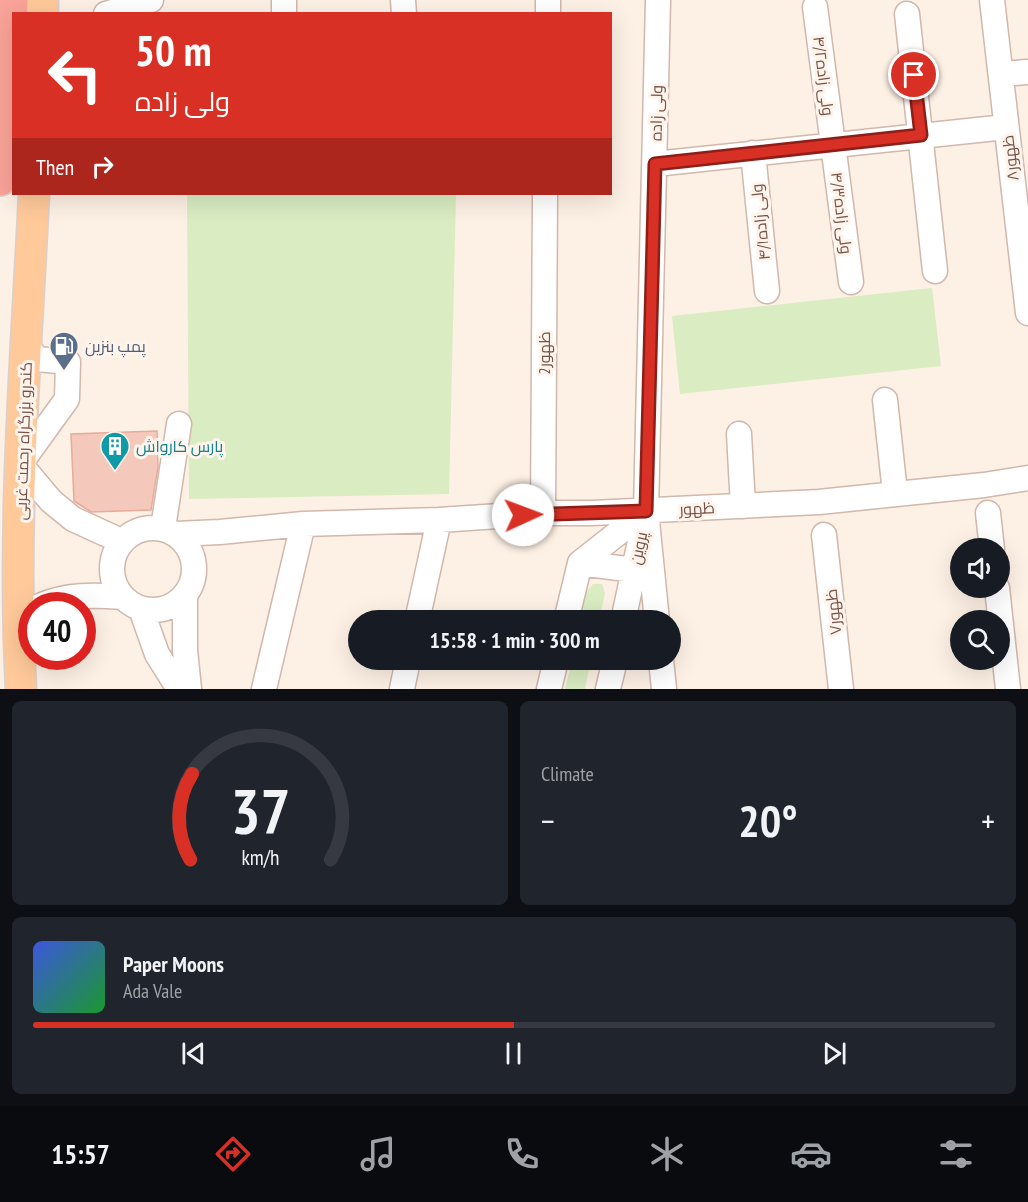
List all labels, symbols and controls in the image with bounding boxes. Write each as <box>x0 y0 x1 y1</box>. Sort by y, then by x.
text: 50 m <box>135 23 212 78</box>
street label: ولی زاده۴/۲ <box>808 35 839 117</box>
icon: left <box>36 36 114 114</box>
pin <box>888 49 939 100</box>
icon: arrive <box>897 58 930 91</box>
text: ولی زاده <box>135 84 230 118</box>
street label: ولی زاده <box>646 85 667 141</box>
street label: ظهور۸ <box>997 134 1024 182</box>
icon: right <box>86 150 119 183</box>
text: Then <box>36 153 74 181</box>
street label: ولی زاده۴/۳ <box>826 171 857 255</box>
street label: ولی زاده۴/۱ <box>746 183 775 261</box>
fuel station icon: پمپ بنزین <box>48 330 80 372</box>
street label: 2ظهور <box>534 331 555 375</box>
place label: پمپ بنزین <box>85 336 146 358</box>
street label: کندرو بزرگراه رحمت غربی <box>10 361 37 521</box>
building icon: پارس کارواش <box>99 430 131 472</box>
place label: پارس کارواش <box>136 436 224 458</box>
position arrow <box>491 483 555 547</box>
street label: ظهور <box>678 497 716 520</box>
street label: پروین <box>625 529 653 567</box>
map controls <box>950 538 1010 670</box>
button: sound <box>950 538 1010 598</box>
street label: ظهور۷ <box>821 588 846 636</box>
speed limit sign: 40 <box>18 592 96 670</box>
button: search <box>950 610 1010 670</box>
text: 15:58 · 1 min · 300 m <box>429 626 600 654</box>
text: Climate <box>541 761 594 787</box>
text: 37 <box>230 770 290 851</box>
text: 20° <box>738 791 798 849</box>
text: − <box>541 799 555 842</box>
text: + <box>981 799 995 842</box>
text: km/h <box>241 843 279 871</box>
text: Paper Moons <box>123 950 224 978</box>
text: Ada Vale <box>123 978 182 1004</box>
icon: previous <box>177 1037 210 1070</box>
icon: pause <box>497 1037 530 1070</box>
icon: next <box>818 1037 851 1070</box>
icon: directions <box>212 1133 254 1175</box>
icon: music <box>357 1133 399 1175</box>
icon: phone <box>501 1133 543 1175</box>
icon: climate <box>646 1133 688 1175</box>
icon: car <box>790 1133 832 1175</box>
icon: filters <box>935 1133 977 1175</box>
text: 15:57 <box>51 1137 110 1171</box>

